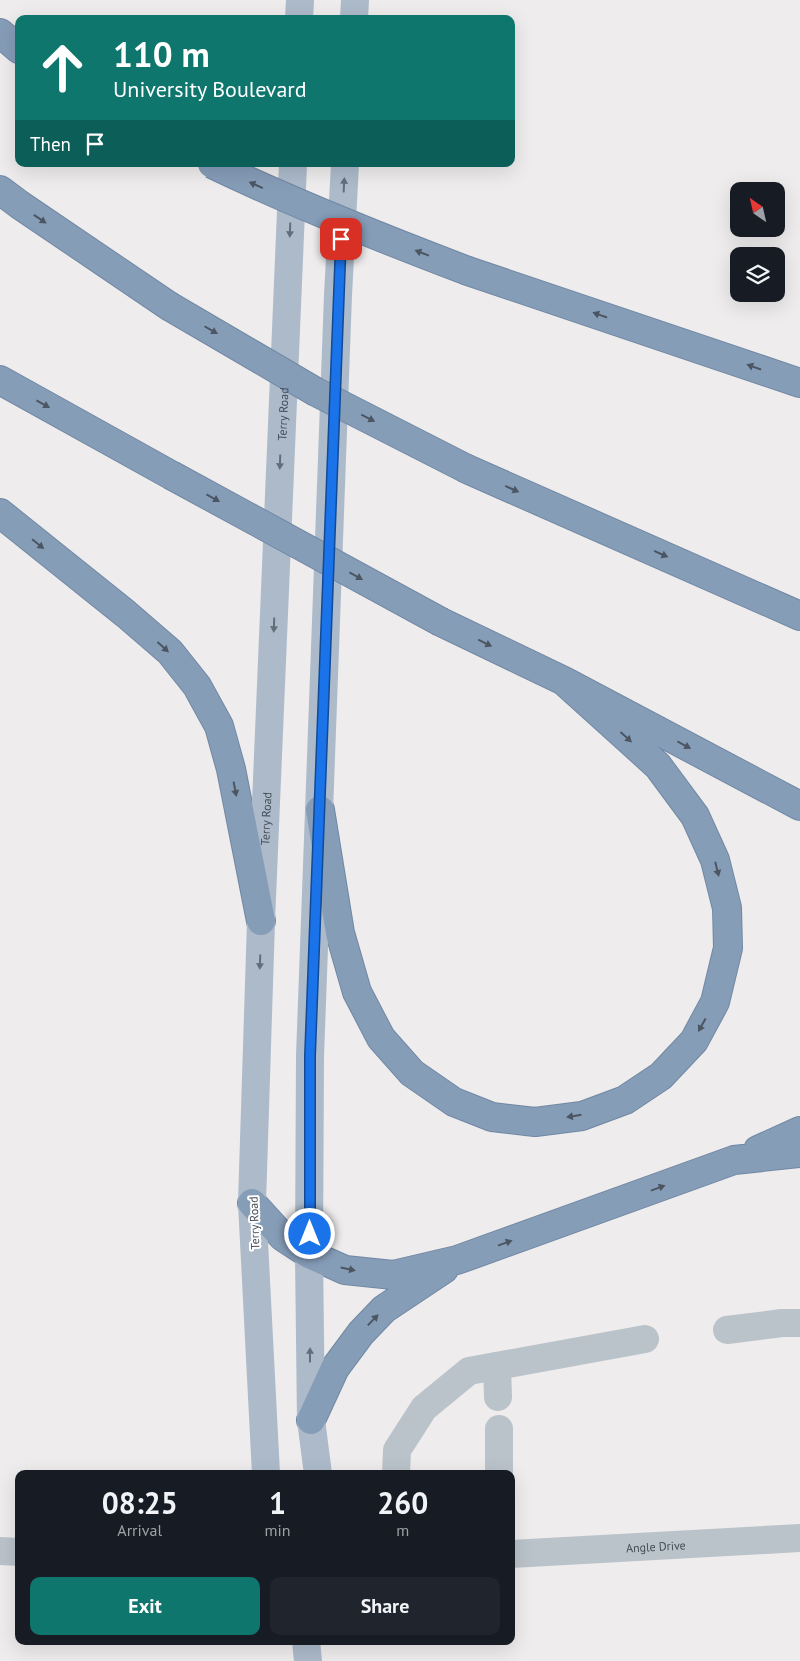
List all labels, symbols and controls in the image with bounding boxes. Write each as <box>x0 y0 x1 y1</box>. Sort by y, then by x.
text: 110 m <box>113 31 210 77</box>
icon: ahead <box>30 35 95 100</box>
text: University Boulevard <box>113 75 307 103</box>
icon: arrive <box>81 130 109 158</box>
text: Then <box>30 132 71 156</box>
one-way arrow <box>341 176 349 192</box>
one-way arrow <box>249 180 263 188</box>
north arrow <box>730 182 785 238</box>
map controls <box>730 182 785 302</box>
one-way arrow <box>33 214 46 223</box>
pin <box>320 218 362 260</box>
one-way arrow <box>286 222 294 238</box>
icon: arrive <box>327 225 355 253</box>
button: layers <box>730 247 785 302</box>
one-way arrow <box>414 249 429 257</box>
one-way arrow <box>592 311 607 319</box>
one-way arrow <box>204 326 217 335</box>
one-way arrow <box>746 363 761 371</box>
street label: Terry Road <box>274 387 291 441</box>
one-way arrow <box>36 399 49 408</box>
one-way arrow <box>361 414 375 422</box>
one-way arrow <box>276 455 284 471</box>
one-way arrow <box>505 485 519 493</box>
one-way arrow <box>207 494 220 503</box>
one-way arrow <box>31 538 44 549</box>
one-way arrow <box>654 551 668 559</box>
one-way arrow <box>349 572 363 580</box>
one-way arrow <box>269 617 277 633</box>
one-way arrow <box>478 640 492 648</box>
one-way arrow <box>157 641 169 653</box>
one-way arrow <box>620 731 632 743</box>
one-way arrow <box>677 741 692 749</box>
one-way arrow <box>231 781 239 797</box>
street label: Terry Road <box>257 792 274 846</box>
one-way arrow <box>713 861 721 876</box>
one-way arrow <box>256 954 264 970</box>
one-way arrow <box>698 1018 706 1032</box>
one-way arrow <box>566 1113 582 1121</box>
one-way arrow <box>651 1184 666 1192</box>
street label: Terry Road <box>246 1196 262 1250</box>
position arrow <box>283 1207 335 1259</box>
one-way arrow <box>498 1239 513 1246</box>
one-way arrow <box>341 1265 356 1273</box>
one-way arrow <box>367 1314 379 1326</box>
one-way arrow <box>306 1347 314 1363</box>
text: 08:25 <box>102 1483 178 1522</box>
text: 1 <box>269 1483 286 1522</box>
text: 260 <box>377 1483 428 1522</box>
text: Arrival <box>117 1520 162 1540</box>
text: min <box>265 1520 291 1540</box>
text: m <box>396 1520 409 1540</box>
street label: Angle Drive <box>625 1537 686 1555</box>
button: Exit <box>30 1577 260 1635</box>
button: Share <box>270 1577 500 1635</box>

